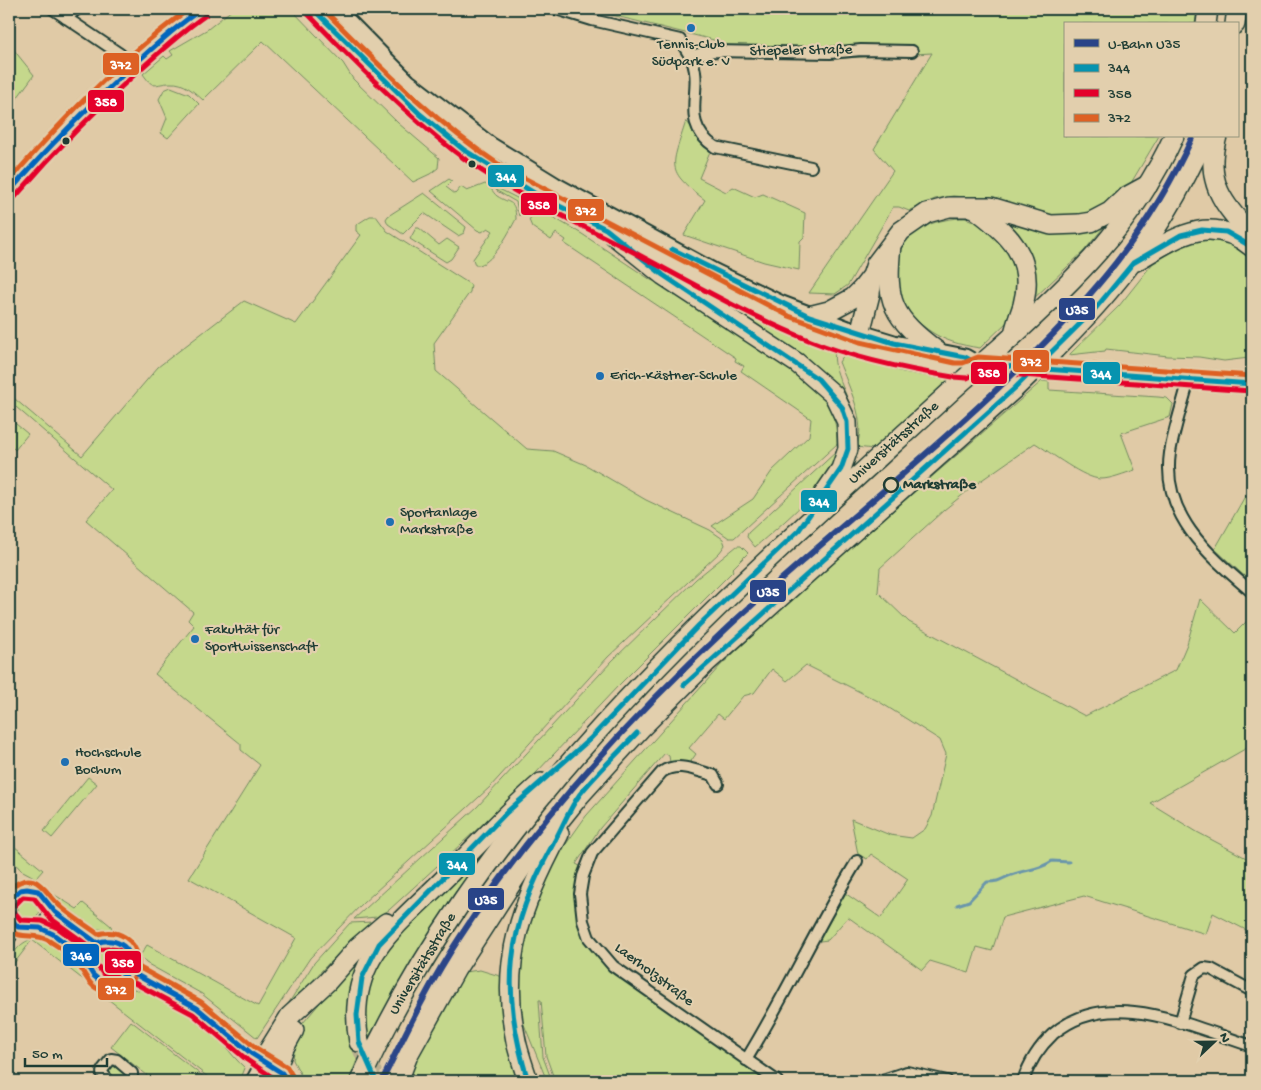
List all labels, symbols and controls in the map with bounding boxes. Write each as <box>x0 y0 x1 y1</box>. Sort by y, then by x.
marker: Tennis-Club Südpark e. V <box>685 22 697 34</box>
legend <box>1064 22 1238 138</box>
place label: Tennis-Club Südpark e. V <box>652 36 730 71</box>
text: U-Bahn U35 <box>1108 36 1181 54</box>
street label: Stiepeler Straße <box>750 41 853 61</box>
line badge: 372 <box>102 52 140 76</box>
text: 372 <box>109 58 132 75</box>
text: 344 <box>1107 60 1130 78</box>
text: 358 <box>1107 86 1132 104</box>
line badge: 358 <box>87 89 125 113</box>
text: 358 <box>94 95 117 112</box>
text: 372 <box>1107 110 1131 128</box>
unlabelled marker <box>61 136 71 146</box>
unlabelled marker <box>467 159 477 169</box>
line badge: 344 <box>487 164 525 188</box>
text: 344 <box>495 170 517 187</box>
line badge: 358 <box>520 192 558 216</box>
text: 358 <box>527 198 550 215</box>
line badge: 372 <box>567 198 605 222</box>
text: 372 <box>574 204 597 221</box>
line badge: U35 <box>1058 297 1096 321</box>
text: U35 <box>1066 303 1089 320</box>
line badge: 372 <box>1012 349 1050 373</box>
text: 372 <box>1019 355 1042 372</box>
line badge: 358 <box>970 361 1008 385</box>
line badge: 344 <box>1082 361 1121 385</box>
text: 358 <box>977 366 1000 383</box>
place label: Erich-Kästner-Schule <box>610 367 737 385</box>
text: 344 <box>1090 367 1112 384</box>
marker: Erich-Kästner-Schule <box>594 370 606 382</box>
street label: Universitätsstraße <box>845 397 943 488</box>
place label: Markstraße <box>903 476 977 494</box>
marker: Markstraße <box>883 477 899 493</box>
line badge: 344 <box>800 489 838 513</box>
text: 344 <box>808 495 830 512</box>
place label: Sportanlage Markstraße <box>400 504 477 539</box>
marker: Sportanlage Markstraße <box>384 516 396 528</box>
line badge: U35 <box>749 579 787 603</box>
text: U35 <box>757 585 780 602</box>
place label: Fakultät für Sportwissenschaft <box>204 621 319 656</box>
marker: Fakultät für Sportwissenschaft <box>189 633 201 645</box>
place label: Hochschule Bochum <box>74 744 142 779</box>
marker: Hochschule Bochum <box>59 756 71 768</box>
line badge: 344 <box>438 852 476 876</box>
text: 344 <box>446 858 468 875</box>
line badge: U35 <box>467 887 505 911</box>
text: U35 <box>475 893 498 910</box>
street label: Universitätsstraße <box>385 910 461 1018</box>
street label: Laerholzstraße <box>611 939 697 1011</box>
line badge: 346 <box>62 943 100 967</box>
text: 346 <box>70 949 92 966</box>
line badge: 358 <box>104 950 142 974</box>
text: 358 <box>111 956 134 973</box>
line badge: 372 <box>97 977 135 1001</box>
text: 372 <box>104 983 127 1000</box>
north arrow <box>1188 1018 1238 1068</box>
text: N <box>1214 1031 1233 1045</box>
scale bar <box>25 1035 108 1067</box>
text: 50 m <box>32 1046 63 1064</box>

